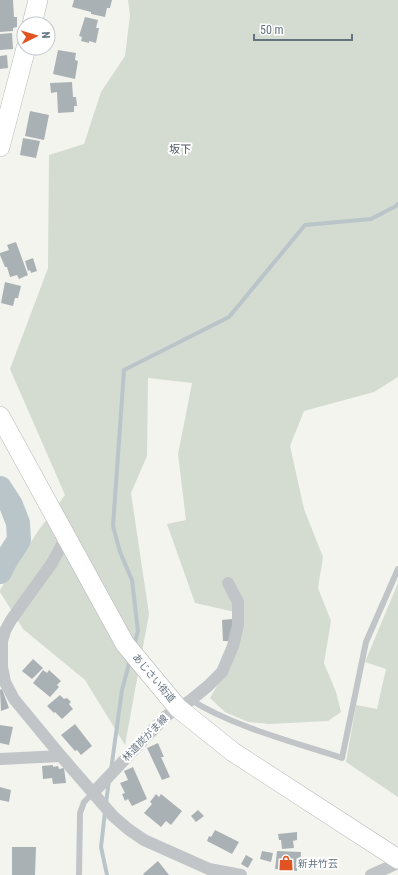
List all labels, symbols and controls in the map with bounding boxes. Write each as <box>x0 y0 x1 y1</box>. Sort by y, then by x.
north arrow <box>16 16 56 56</box>
scale bar <box>254 16 352 42</box>
text: 50 m <box>260 23 284 37</box>
text: N <box>39 31 52 39</box>
district label: 坂下 <box>169 143 191 156</box>
street label: あじさい街道 <box>131 651 177 705</box>
street label: 林道炭がま線 <box>120 713 170 763</box>
shop icon: 新井竹芸 <box>277 854 295 872</box>
place label: 新井竹芸 <box>298 858 338 869</box>

